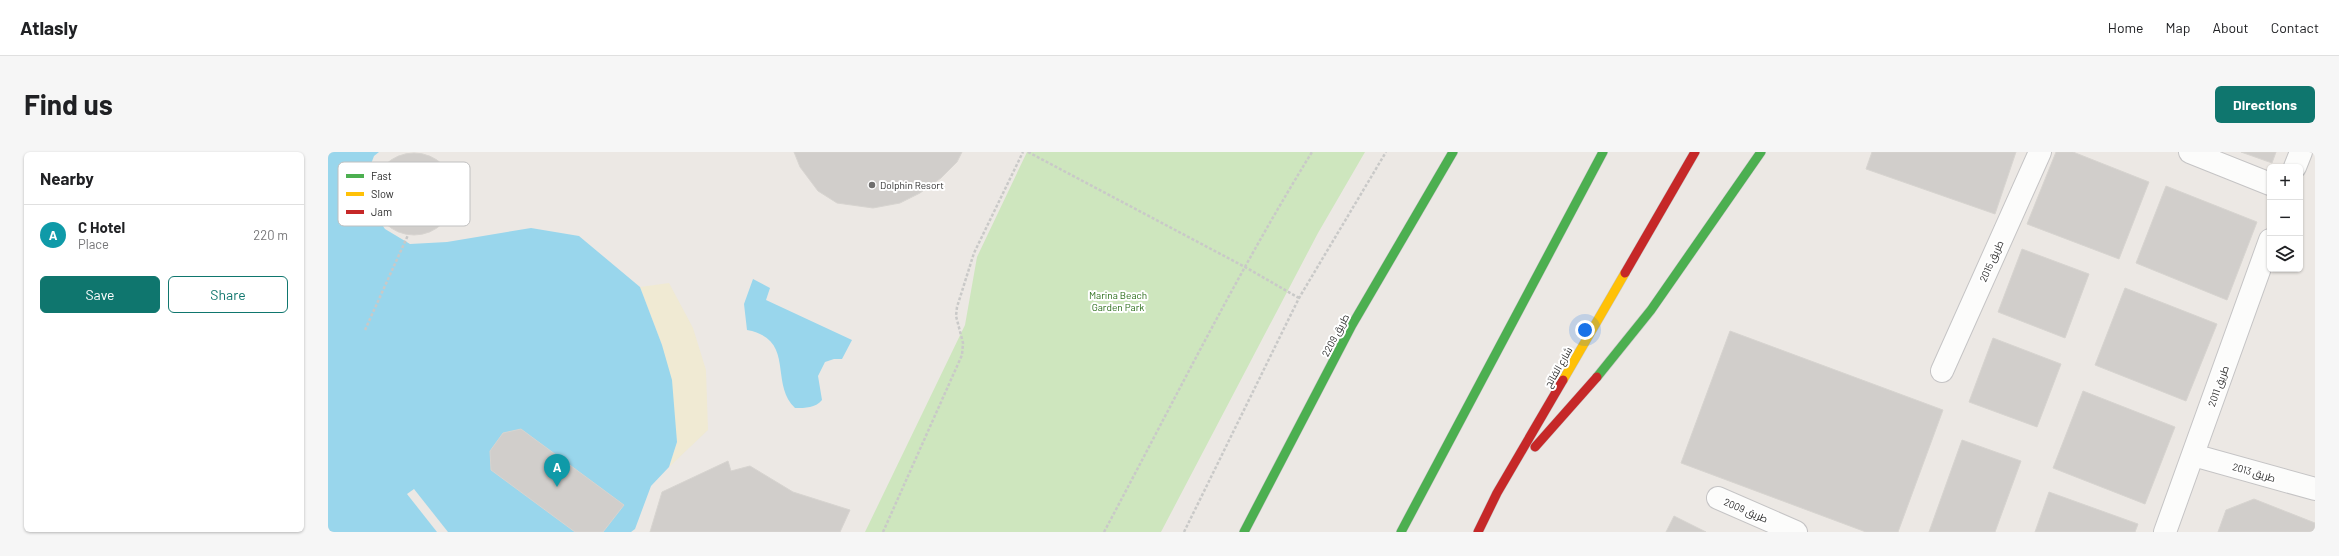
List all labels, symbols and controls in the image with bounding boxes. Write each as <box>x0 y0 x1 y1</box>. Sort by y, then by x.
text: Atlasly <box>20 16 78 39</box>
text: Home <box>2108 19 2144 36</box>
text: Map <box>2166 19 2190 36</box>
text: About <box>2212 19 2249 36</box>
text: Contact <box>2271 19 2319 36</box>
button: Directions <box>2215 86 2315 123</box>
text: Find us <box>24 87 113 121</box>
legend <box>338 162 470 226</box>
map controls <box>2267 164 2303 272</box>
button: + <box>2267 164 2303 200</box>
text: Nearby <box>40 168 94 188</box>
text: Fast <box>371 169 392 182</box>
place label: Dolphin Resort <box>880 179 944 191</box>
marker: Dolphin Resort <box>867 180 877 190</box>
text: Slow <box>371 187 394 200</box>
button: − <box>2267 200 2303 236</box>
text: Jam <box>371 205 392 218</box>
text: C Hotel <box>78 218 125 236</box>
text: A <box>49 227 57 243</box>
text: 220 m <box>253 227 288 243</box>
text: Place <box>78 236 109 252</box>
button: layers <box>2267 236 2303 272</box>
street label: طريق 2015 <box>1977 238 2006 284</box>
button: Save <box>40 276 160 313</box>
button: Share <box>168 276 288 313</box>
park label: Marina Beach Garden Park <box>1089 289 1147 313</box>
street label: طريق 2209 <box>1319 312 1352 359</box>
your location <box>1575 320 1595 340</box>
street label: شارع الفاتح <box>1542 344 1575 390</box>
street label: طريق 2011 <box>2205 364 2232 408</box>
pin: A <box>544 454 570 487</box>
street label: طريق 2013 <box>2231 460 2277 485</box>
street label: طريق 2009 <box>1722 495 1770 526</box>

